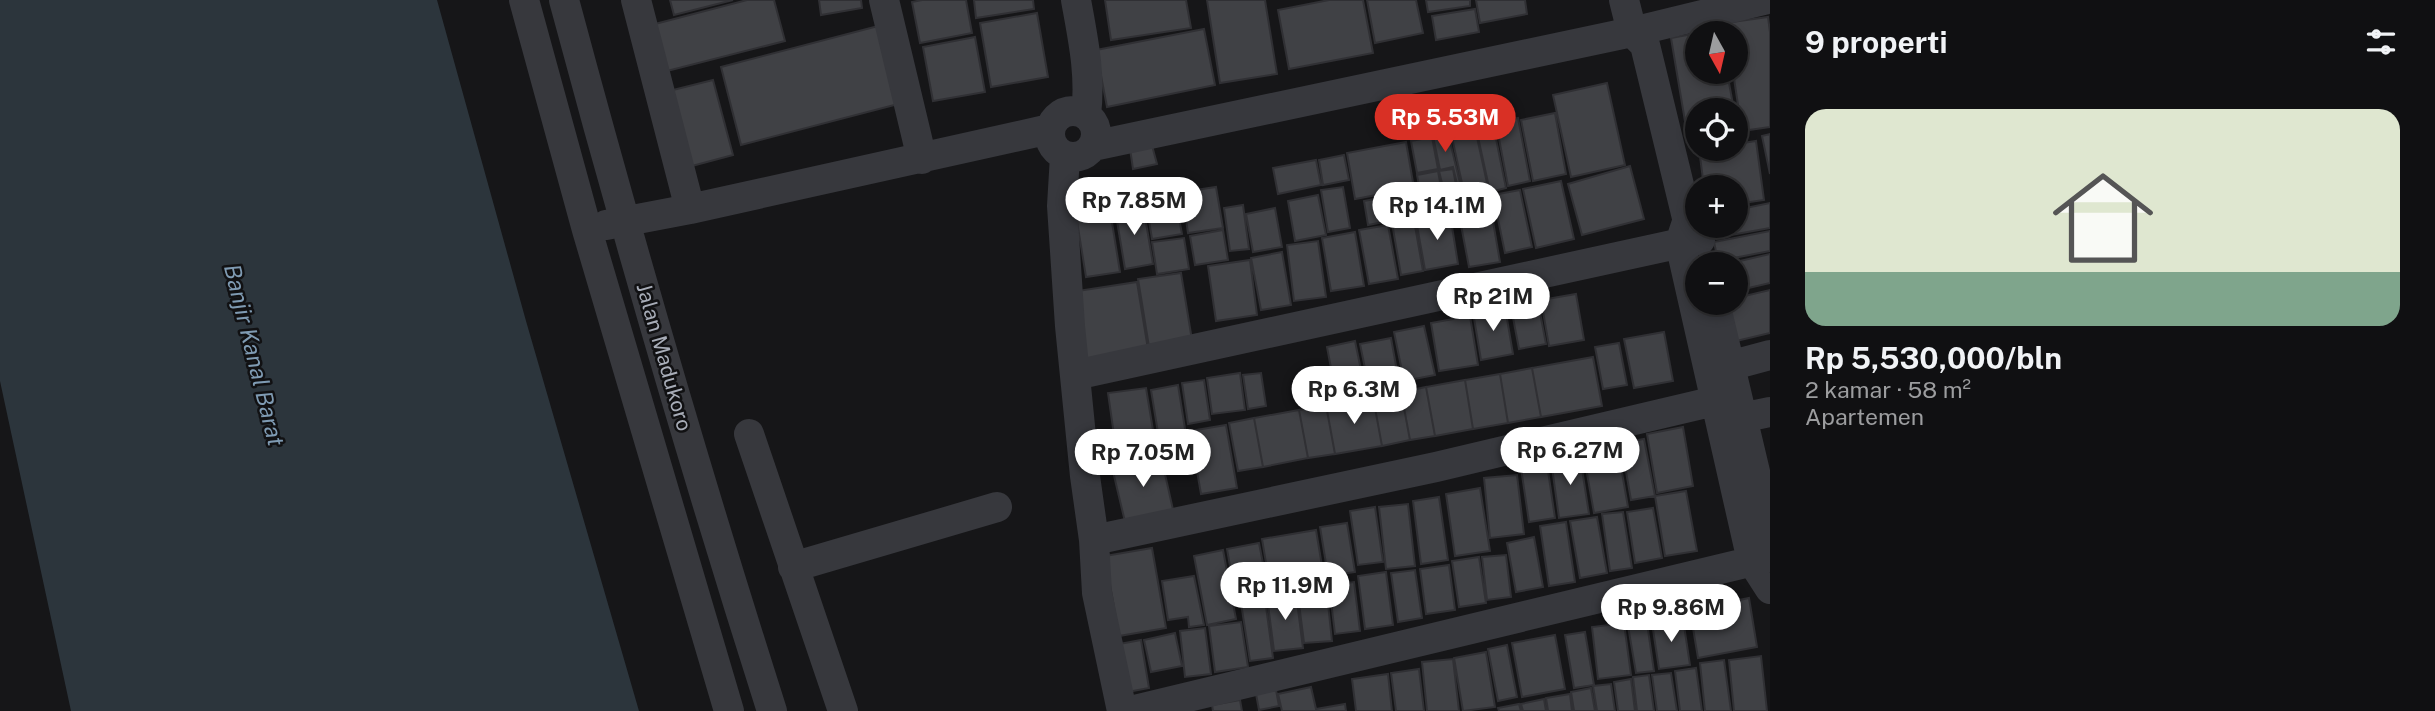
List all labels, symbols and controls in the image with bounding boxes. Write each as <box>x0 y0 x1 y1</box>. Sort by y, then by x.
north arrow <box>1685 21 1748 84</box>
map controls <box>1685 21 1748 315</box>
icon: filters <box>2362 23 2400 61</box>
text: 9 properti <box>1805 24 1948 60</box>
pin: Rp 5.53M <box>1373 94 1517 154</box>
button: locate <box>1685 98 1748 161</box>
text: Rp 5.53M <box>1391 103 1499 130</box>
icon: home <box>2040 155 2166 281</box>
button: + <box>1685 175 1748 238</box>
pin: Rp 7.85M <box>1062 177 1206 237</box>
pin: Rp 14.1M <box>1365 182 1509 242</box>
text: Rp 7.85M <box>1081 186 1187 213</box>
text: Rp 14.1M <box>1388 191 1486 218</box>
button: − <box>1685 252 1748 315</box>
water label: Banjir Kanal Barat <box>219 261 290 449</box>
pin: Rp 21M <box>1436 274 1550 333</box>
street label: Jalan Madukoro <box>631 280 698 434</box>
text: Rp 21M <box>1453 282 1533 309</box>
text: Rp 5,530,000/bln <box>1805 340 2062 376</box>
pin: Rp 6.3M <box>1289 366 1419 426</box>
text: Rp 6.3M <box>1308 375 1400 402</box>
text: 2 kamar · 58 m² <box>1805 376 1971 403</box>
text: Apartemen <box>1805 403 1924 430</box>
pin: Rp 6.27M <box>1498 428 1642 487</box>
pin: Rp 7.05M <box>1071 430 1215 489</box>
text: Rp 6.27M <box>1517 436 1623 463</box>
text: Rp 7.05M <box>1091 438 1195 465</box>
pin: Rp 11.9M <box>1213 562 1357 622</box>
text: Rp 11.9M <box>1236 571 1334 598</box>
pin: Rp 9.86M <box>1599 584 1743 644</box>
text: Rp 9.86M <box>1617 593 1725 620</box>

